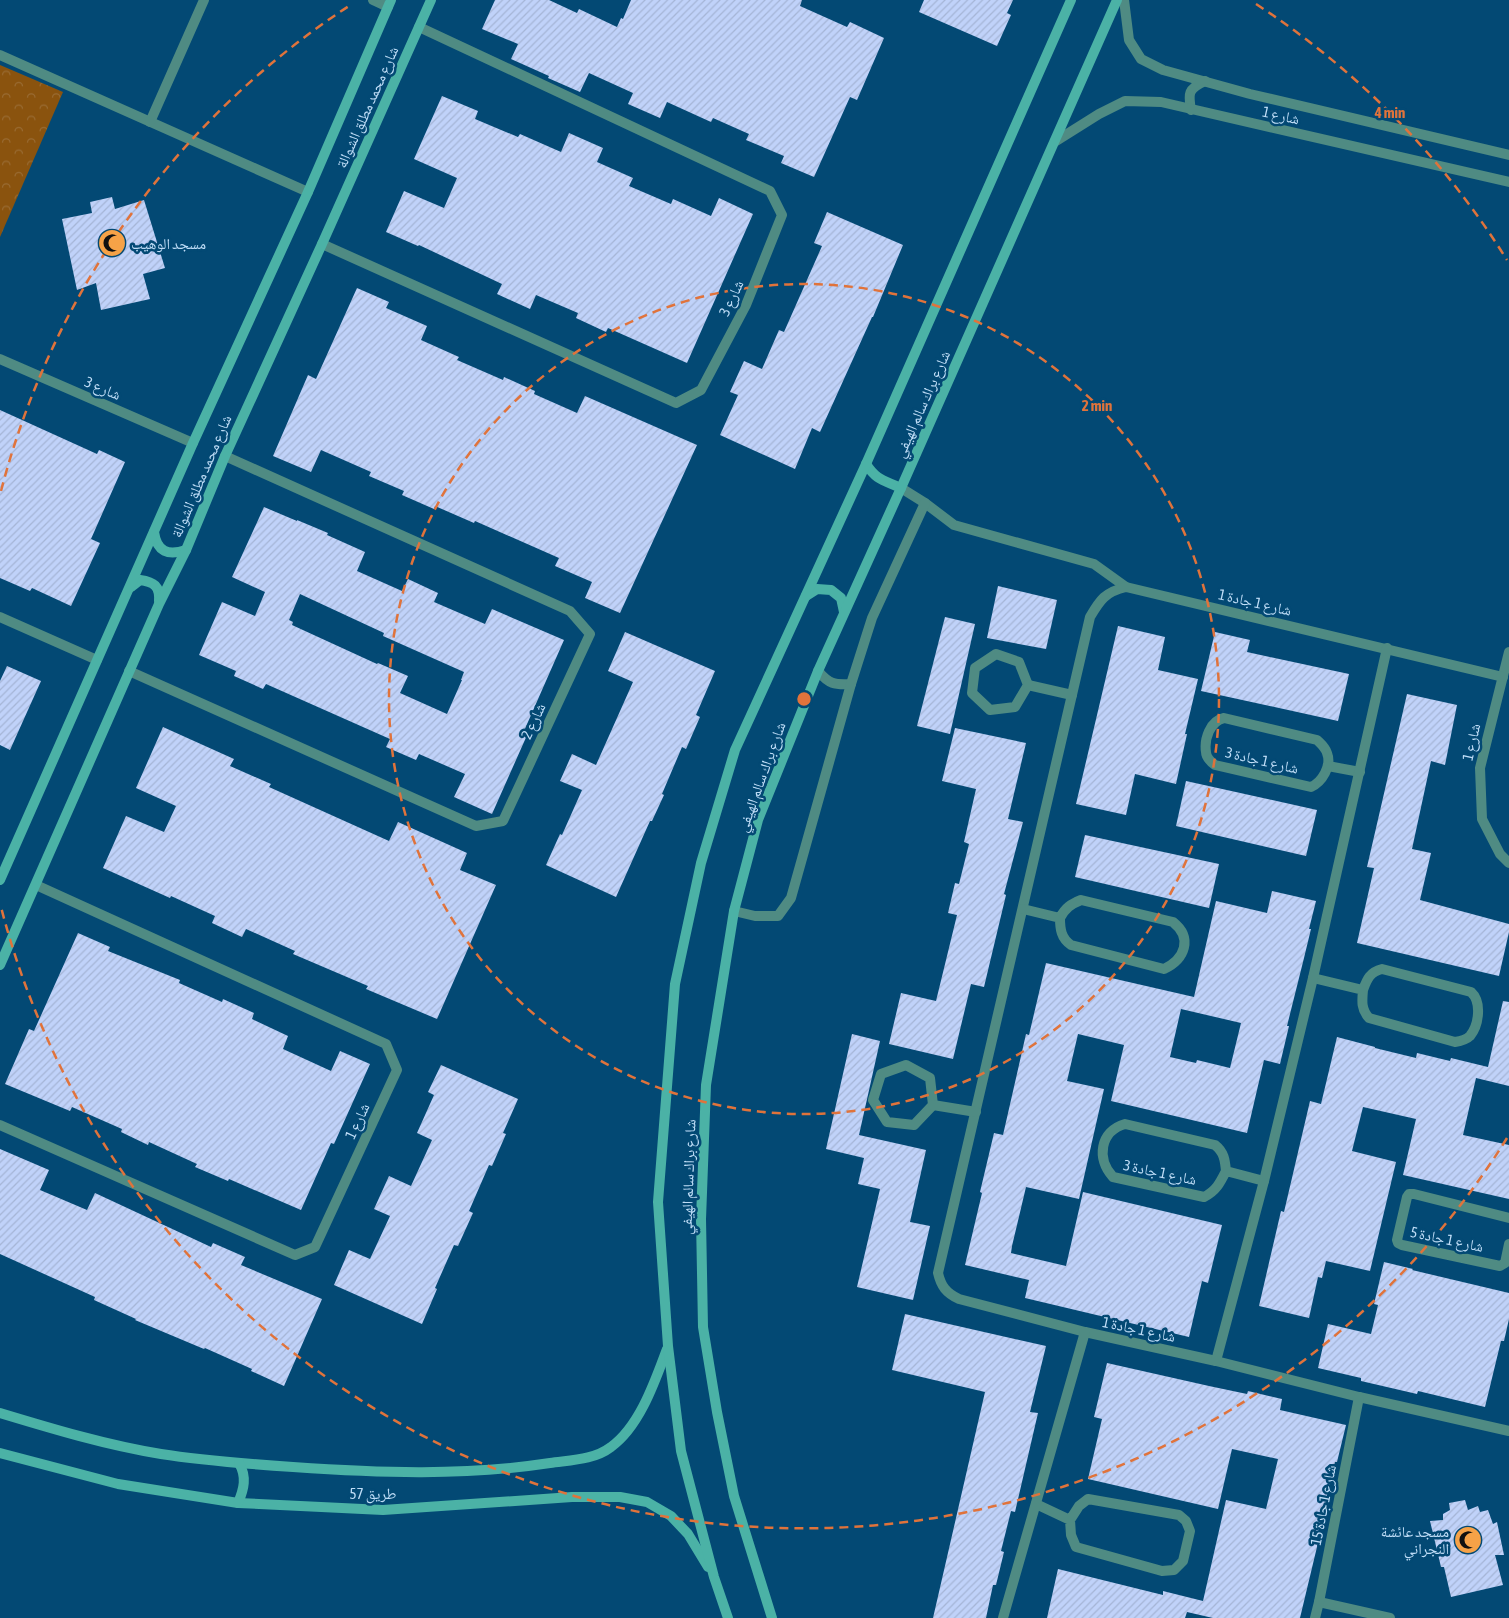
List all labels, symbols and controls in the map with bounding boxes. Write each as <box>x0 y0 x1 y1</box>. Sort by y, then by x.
street label: شارع محمد مطلق الشوالة <box>332 43 403 171</box>
street label: شارع 1 <box>1260 102 1301 129</box>
text: 4 min <box>1374 104 1405 121</box>
mosque icon: مسجد الوهيب <box>97 228 127 258</box>
place label: مسجد الوهيب <box>131 235 206 253</box>
street label: شارع 3 <box>715 277 749 319</box>
street label: شارع براك سالم الهيفي <box>891 348 957 462</box>
street label: شارع 3 <box>82 373 124 405</box>
text: 2 min <box>1082 397 1112 414</box>
street label: شارع محمد مطلق الشوالة <box>167 412 236 541</box>
street label: شارع 1 جادة 1 <box>1216 585 1293 621</box>
centre of rings <box>795 690 813 708</box>
street label: شارع 2 <box>517 700 551 742</box>
street label: شارع براك سالم الهيفي <box>733 720 792 835</box>
street label: شارع 1 <box>1458 722 1485 763</box>
street label: شارع 1 جادة 3 <box>1223 743 1300 779</box>
street label: شارع 1 <box>341 1100 375 1142</box>
street label: شارع براك سالم الهيفي <box>677 1119 702 1235</box>
street label: شارع 1 جادة 3 <box>1121 1156 1198 1190</box>
street label: شارع 1 جادة 5 <box>1408 1223 1485 1257</box>
street label: شارع 1 جادة 1 <box>1100 1313 1177 1347</box>
street label: شارع 1 جادة 15 <box>1307 1463 1341 1547</box>
street label: طريق 57 <box>350 1485 397 1504</box>
place label: مسجد عائشة النجراني <box>1381 1523 1449 1560</box>
mosque icon: مسجد عائشة النجراني <box>1453 1525 1483 1555</box>

